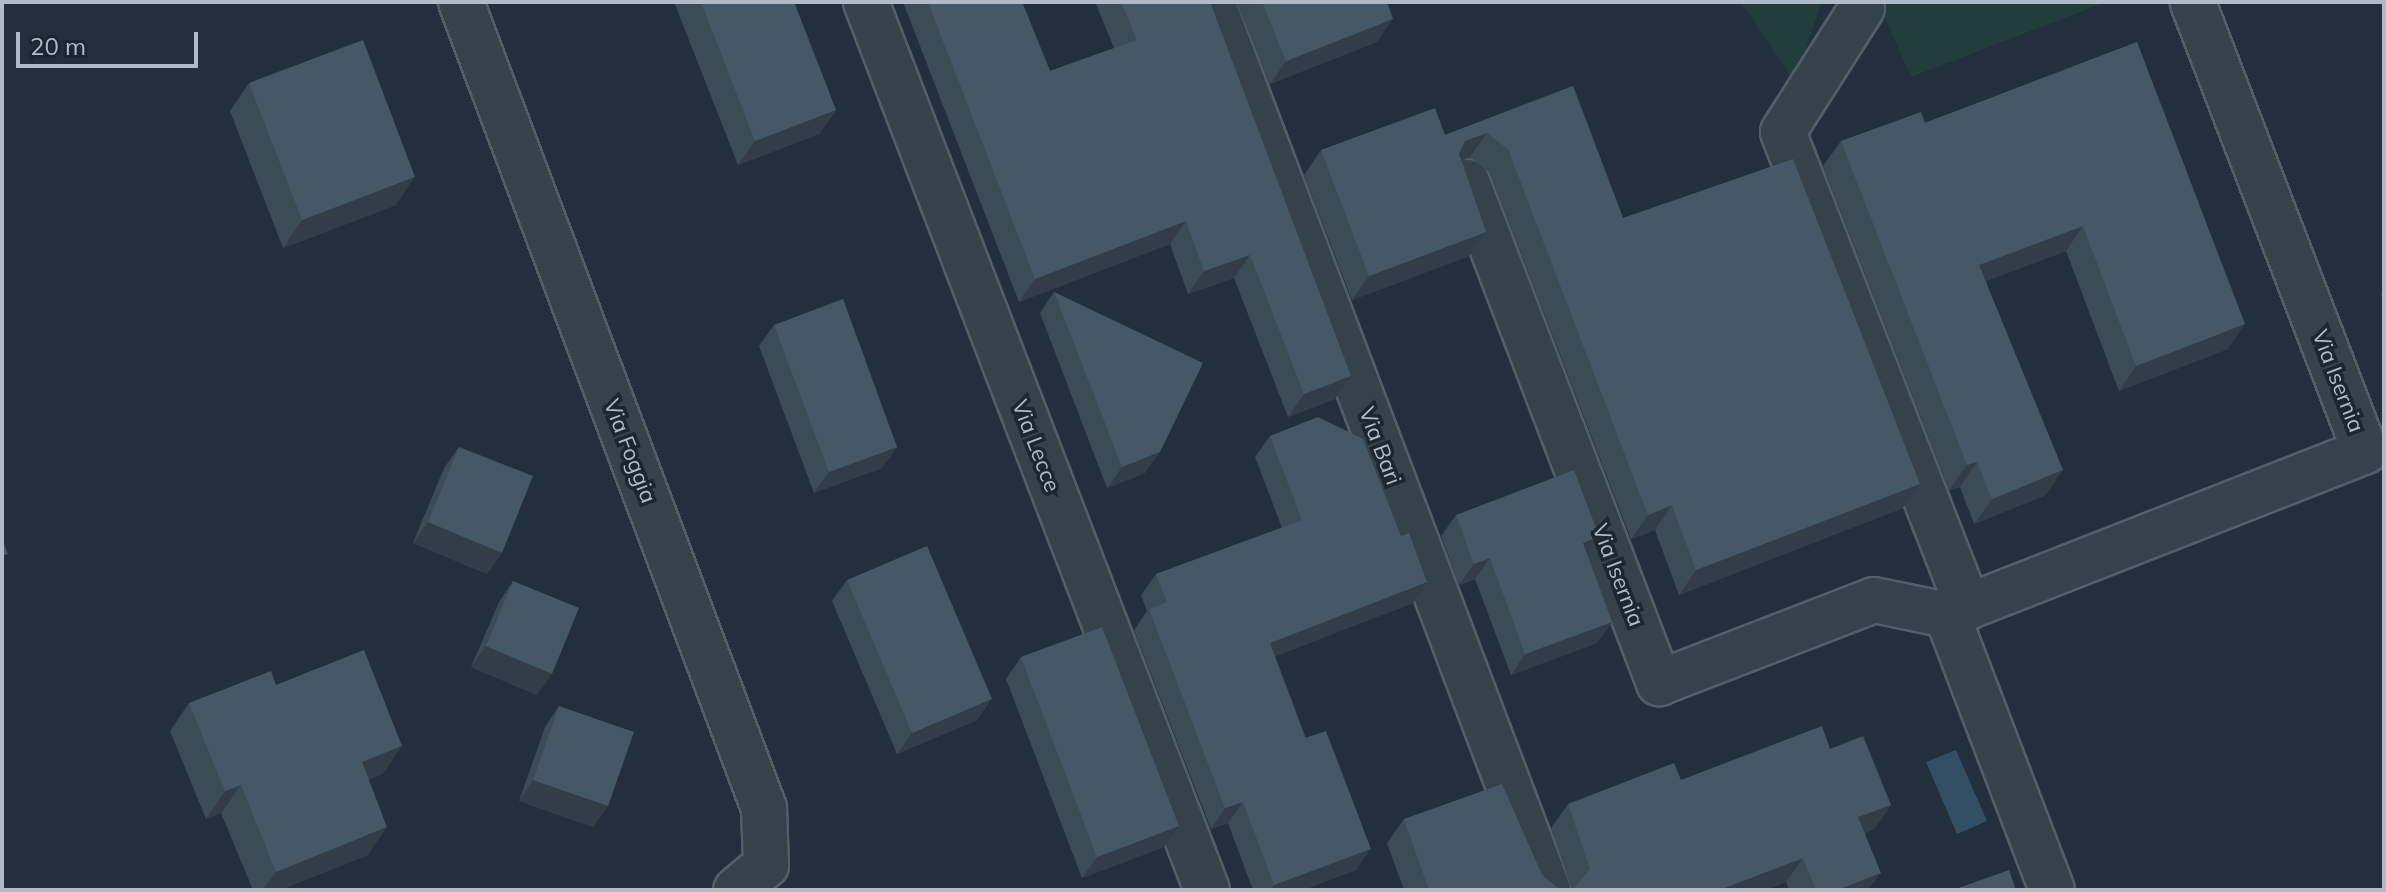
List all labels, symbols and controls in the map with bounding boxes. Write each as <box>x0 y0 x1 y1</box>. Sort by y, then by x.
scale bar <box>20 16 202 66</box>
text: 20 m <box>30 31 86 61</box>
street label: Via Isernia <box>2306 326 2370 436</box>
street label: Via Foggia <box>598 395 662 507</box>
street label: Via Lecce <box>1006 396 1066 496</box>
street label: Via Bari <box>1353 403 1407 489</box>
street label: Via Isernia <box>1586 520 1650 630</box>

